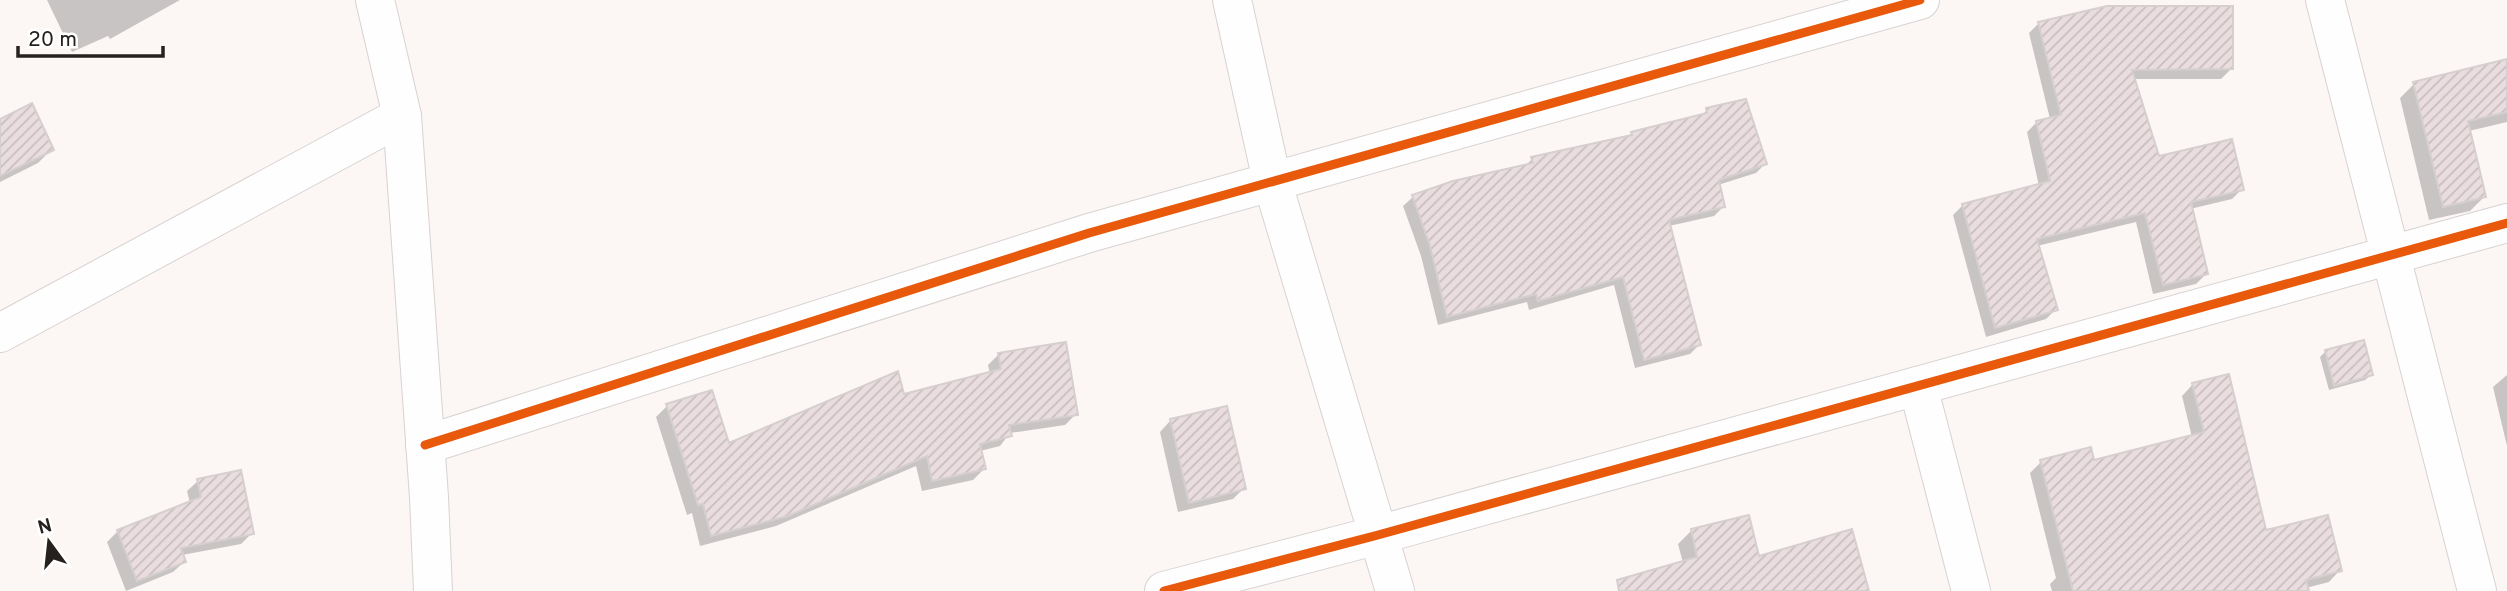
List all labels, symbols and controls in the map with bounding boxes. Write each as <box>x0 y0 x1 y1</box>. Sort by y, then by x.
scale bar <box>18 14 163 58</box>
text: 20 m <box>28 27 77 54</box>
north arrow <box>14 507 84 577</box>
text: N <box>35 514 55 541</box>

